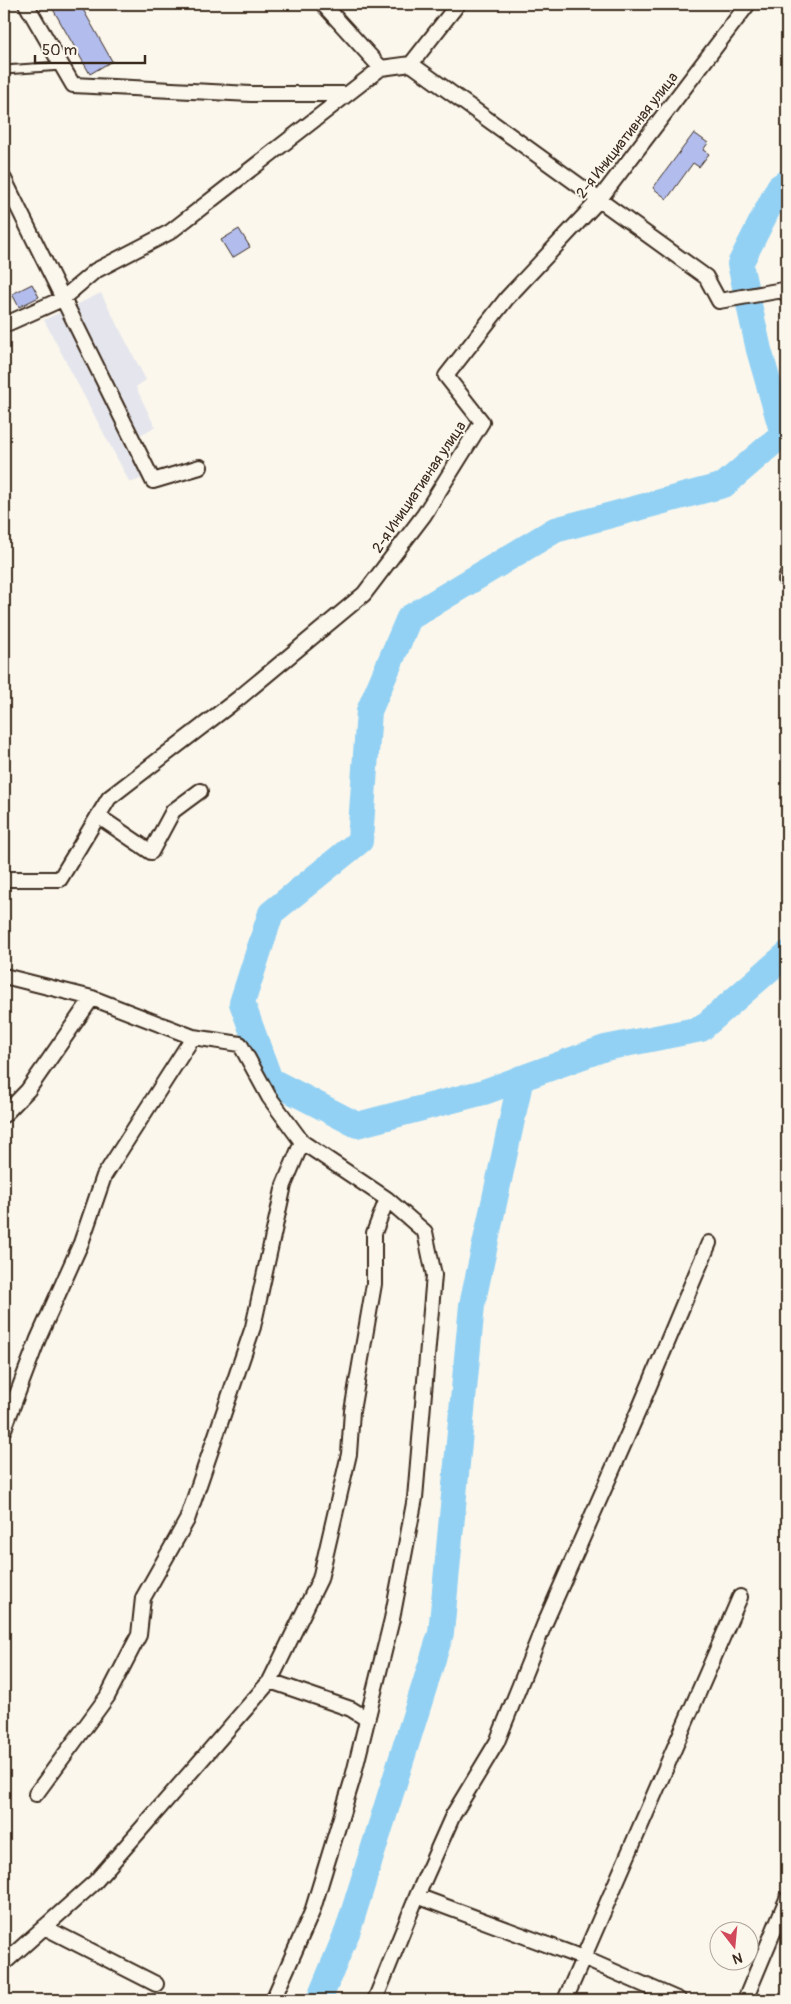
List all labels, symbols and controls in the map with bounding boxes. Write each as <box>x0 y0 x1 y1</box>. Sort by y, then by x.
scale bar <box>35 32 145 64</box>
text: 50 m <box>42 41 77 60</box>
street label: 2-я Инициативная улица <box>572 68 683 202</box>
street label: 2-я Инициативная улица <box>368 418 471 557</box>
north arrow <box>708 1922 758 1972</box>
text: N <box>731 1949 744 1967</box>

